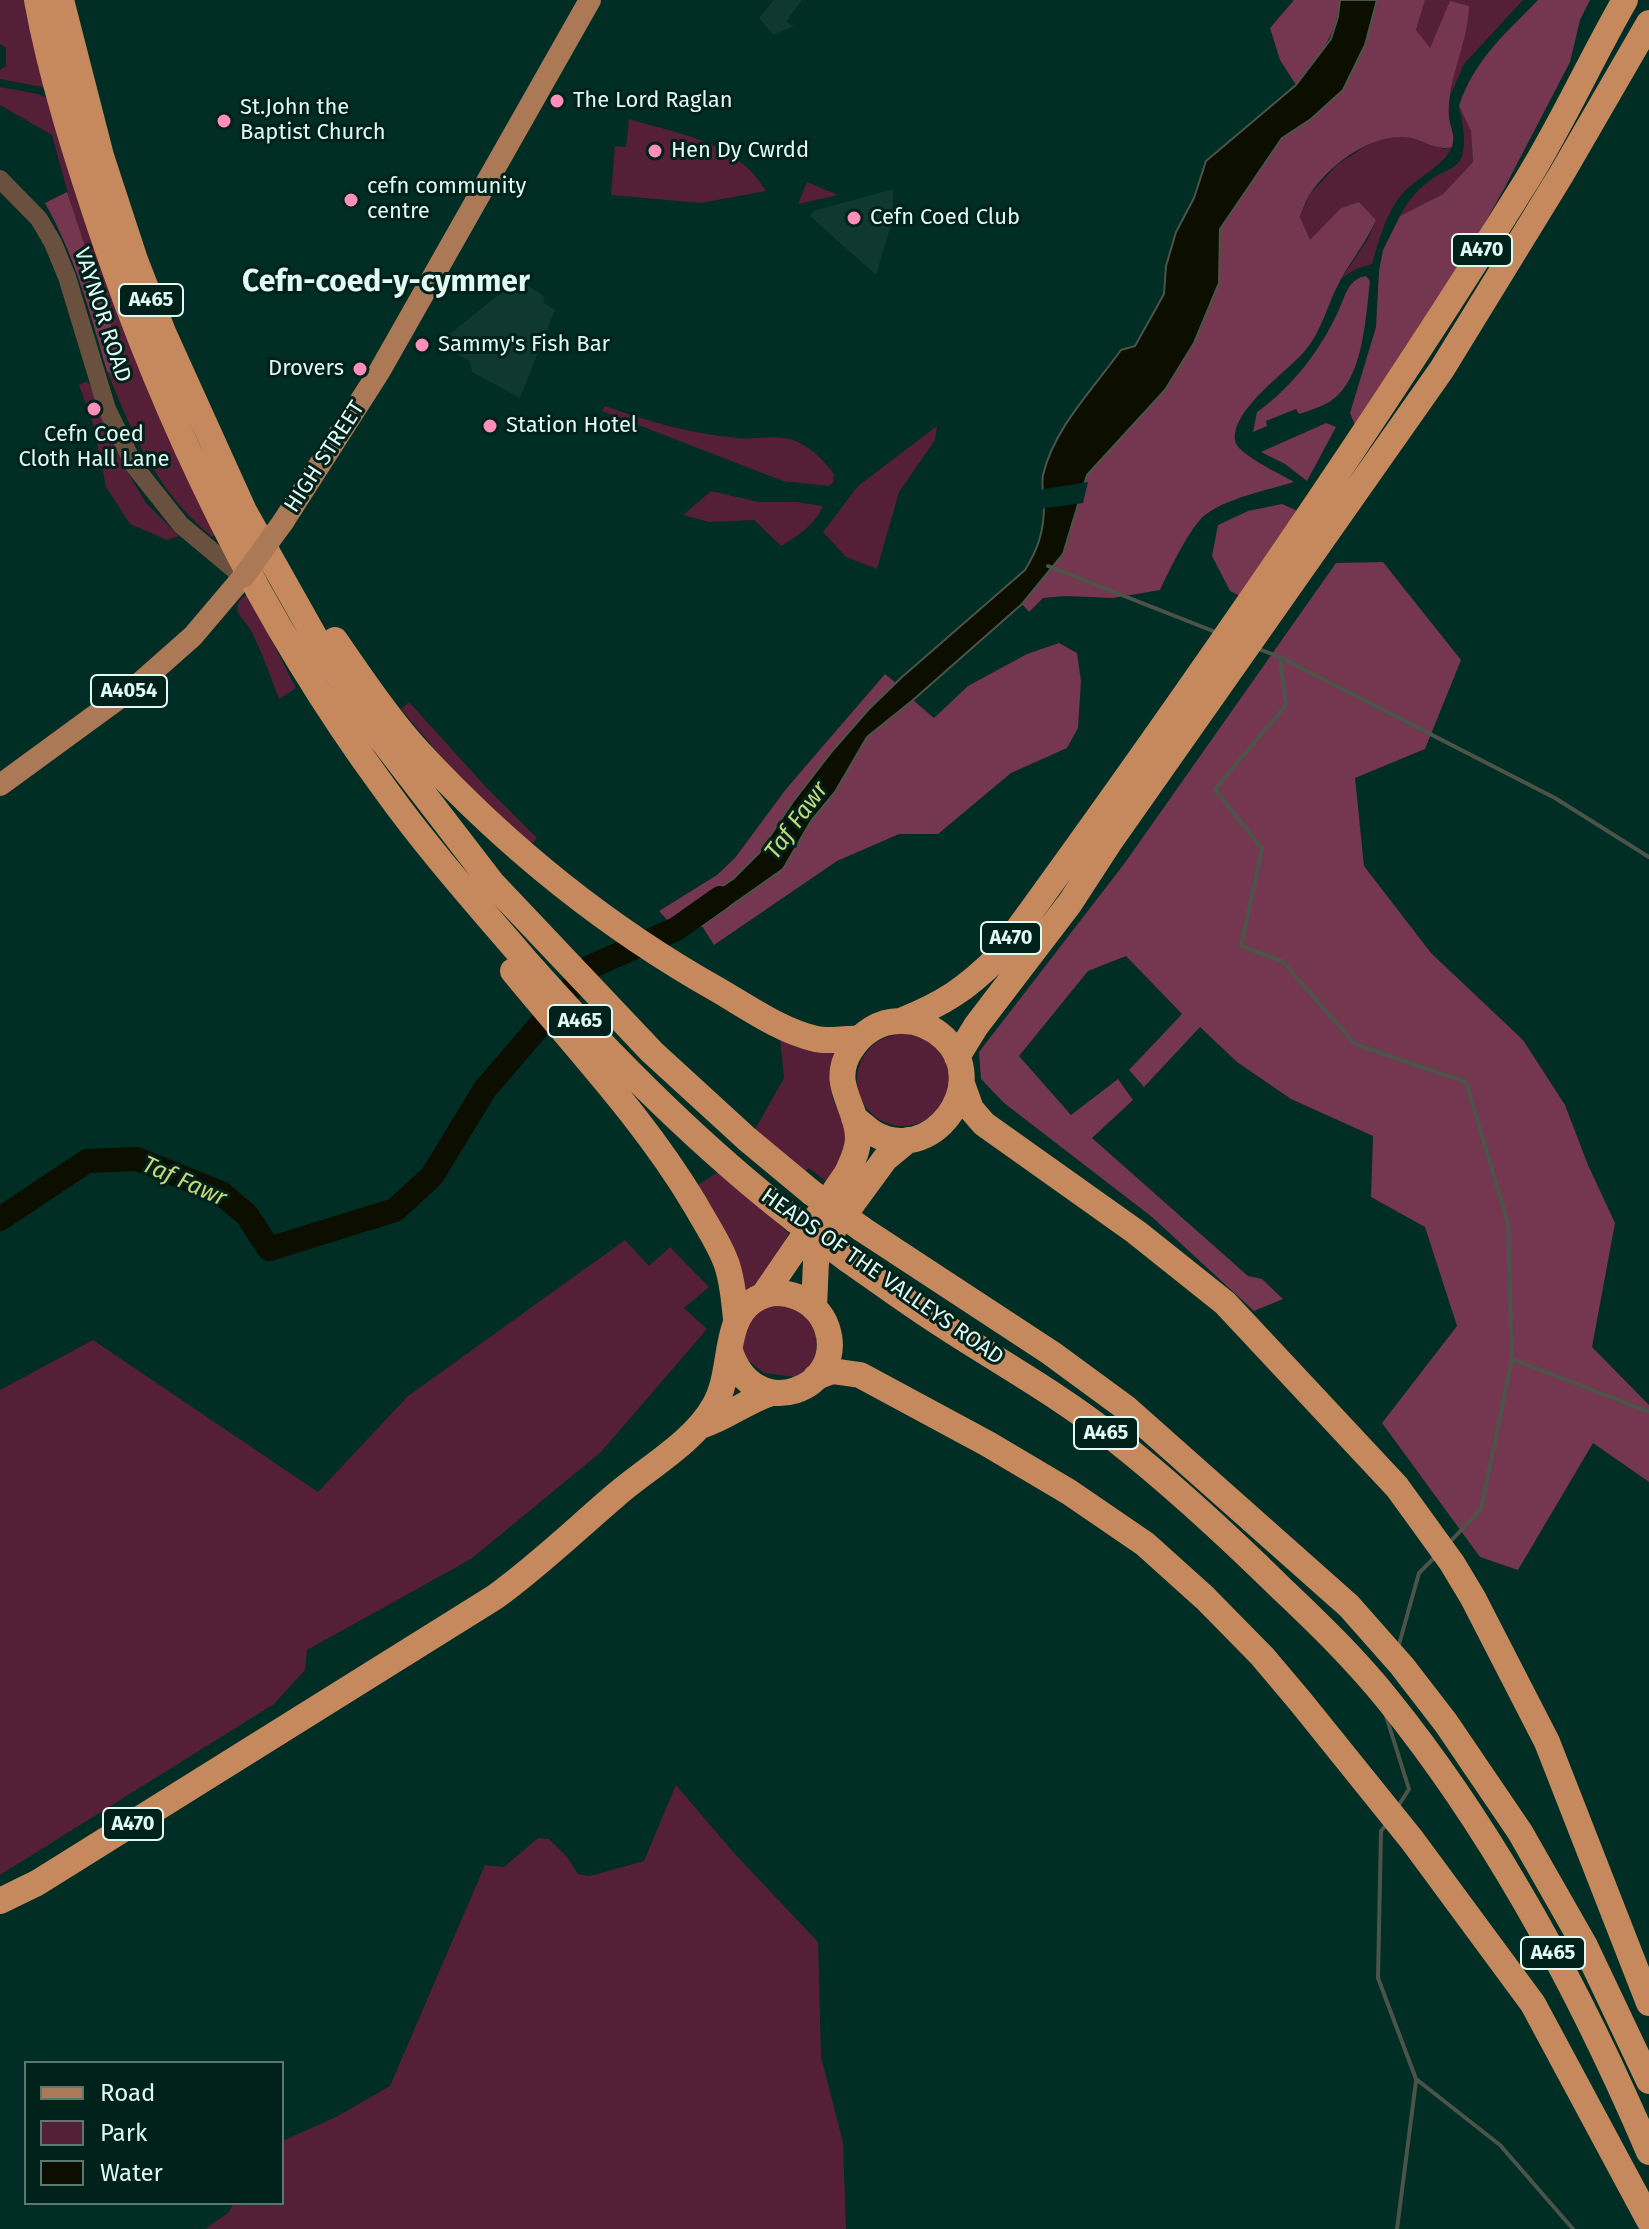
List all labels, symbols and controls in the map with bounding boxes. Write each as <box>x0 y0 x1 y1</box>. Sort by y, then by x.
place label: The Lord Raglan <box>573 88 733 114</box>
marker: The Lord Raglan <box>548 92 566 110</box>
place label: St.John the Baptist Church <box>240 95 386 146</box>
marker: St.John the Baptist Church <box>215 112 233 130</box>
place label: Hen Dy Cwrdd <box>671 138 809 164</box>
marker: Hen Dy Cwrdd <box>646 142 664 160</box>
place label: cefn community centre <box>367 174 526 226</box>
marker: cefn community centre <box>342 191 360 209</box>
place label: Cefn Coed Club <box>870 205 1020 231</box>
marker: Cefn Coed Club <box>845 209 863 227</box>
road number: A470 <box>1452 234 1512 266</box>
street label: VAYNOR ROAD <box>68 244 136 386</box>
district label: Cefn-coed-y-cymmer <box>242 265 530 301</box>
road number: A465 <box>119 284 183 316</box>
place label: Sammy's Fish Bar <box>438 332 610 358</box>
marker: Sammy's Fish Bar <box>413 336 431 354</box>
place label: Drovers <box>268 356 344 382</box>
marker: Drovers <box>351 360 369 378</box>
street label: HIGH STREET <box>279 396 371 518</box>
marker: Cefn Coed Cloth Hall Lane <box>85 400 103 418</box>
place label: Station Hotel <box>506 413 637 439</box>
marker: Station Hotel <box>481 417 499 435</box>
place label: Cefn Coed Cloth Hall Lane <box>19 422 169 474</box>
road number: A4054 <box>91 675 167 707</box>
water label: Taf Fawr <box>759 776 835 866</box>
road number: A470 <box>981 922 1041 954</box>
road number: A465 <box>548 1005 612 1037</box>
water label: Taf Fawr <box>137 1151 231 1213</box>
street label: HEADS OF THE VALLEYS ROAD <box>756 1183 1008 1371</box>
road number: A465 <box>1074 1417 1138 1449</box>
road number: A470 <box>103 1808 163 1840</box>
road number: A465 <box>1521 1937 1585 1969</box>
legend <box>24 2061 284 2205</box>
text: Road <box>100 2079 155 2107</box>
text: Park <box>100 2119 147 2147</box>
text: Water <box>100 2159 163 2187</box>

